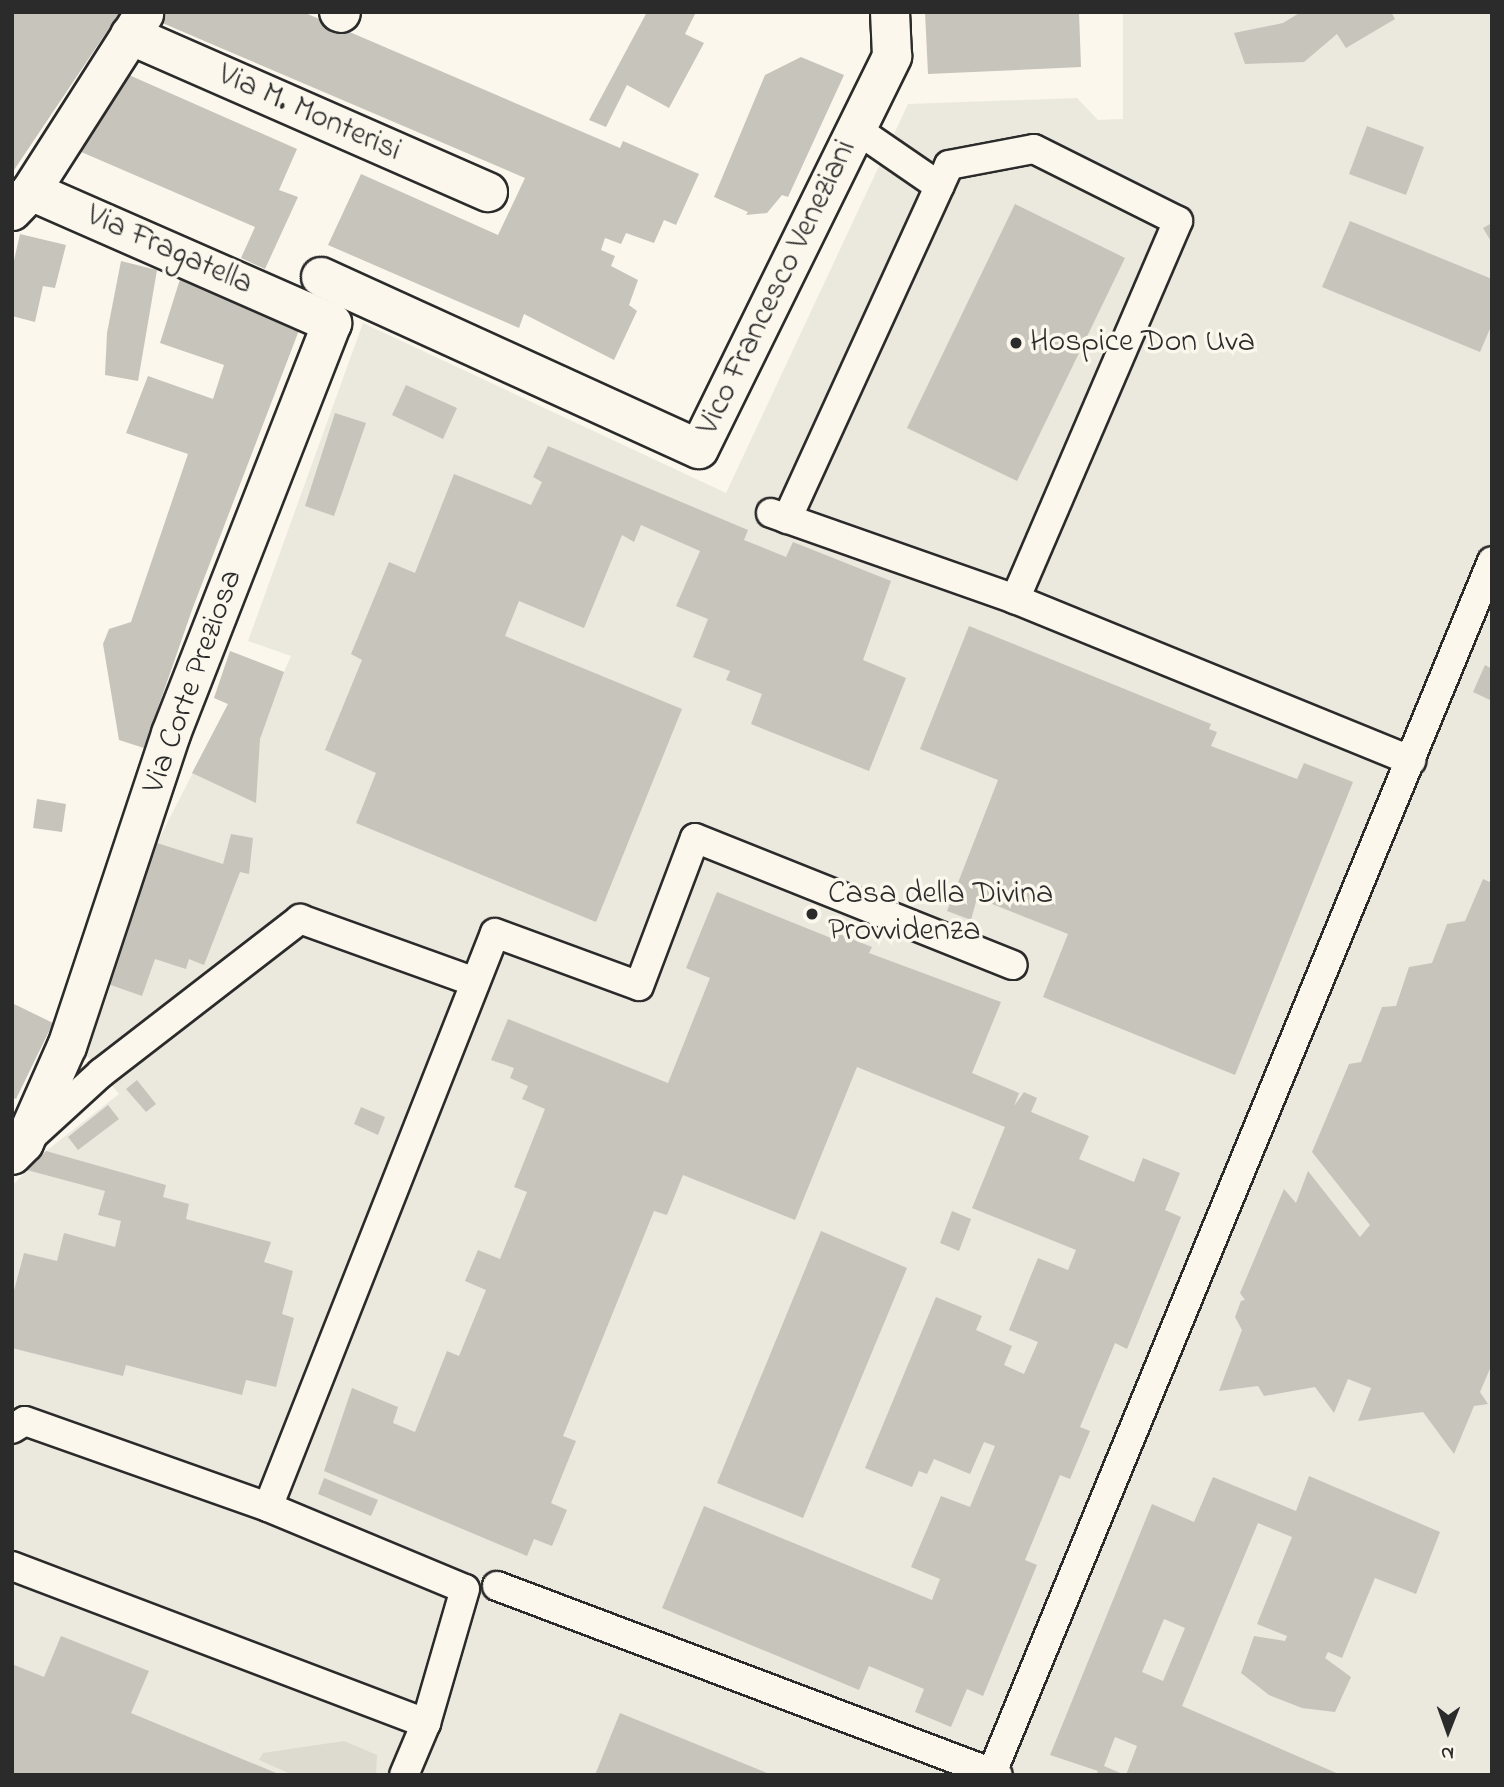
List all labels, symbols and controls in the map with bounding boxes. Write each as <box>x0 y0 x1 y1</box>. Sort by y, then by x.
street label: Via M. Monterisi <box>212 57 406 171</box>
street label: Vico Francesco Veneziani <box>690 134 866 442</box>
street label: Via Fragatella <box>80 197 258 305</box>
place label: Hospice Don Uva <box>1030 324 1255 362</box>
marker: Hospice Don Uva <box>1008 335 1024 351</box>
street label: Via Corte Preziosa <box>136 565 252 799</box>
place label: Casa della Divina Provvidenza <box>828 877 1053 952</box>
marker: Casa della Divina Provvidenza <box>802 904 822 924</box>
north arrow <box>1413 1696 1483 1766</box>
text: N <box>1441 1739 1454 1766</box>

